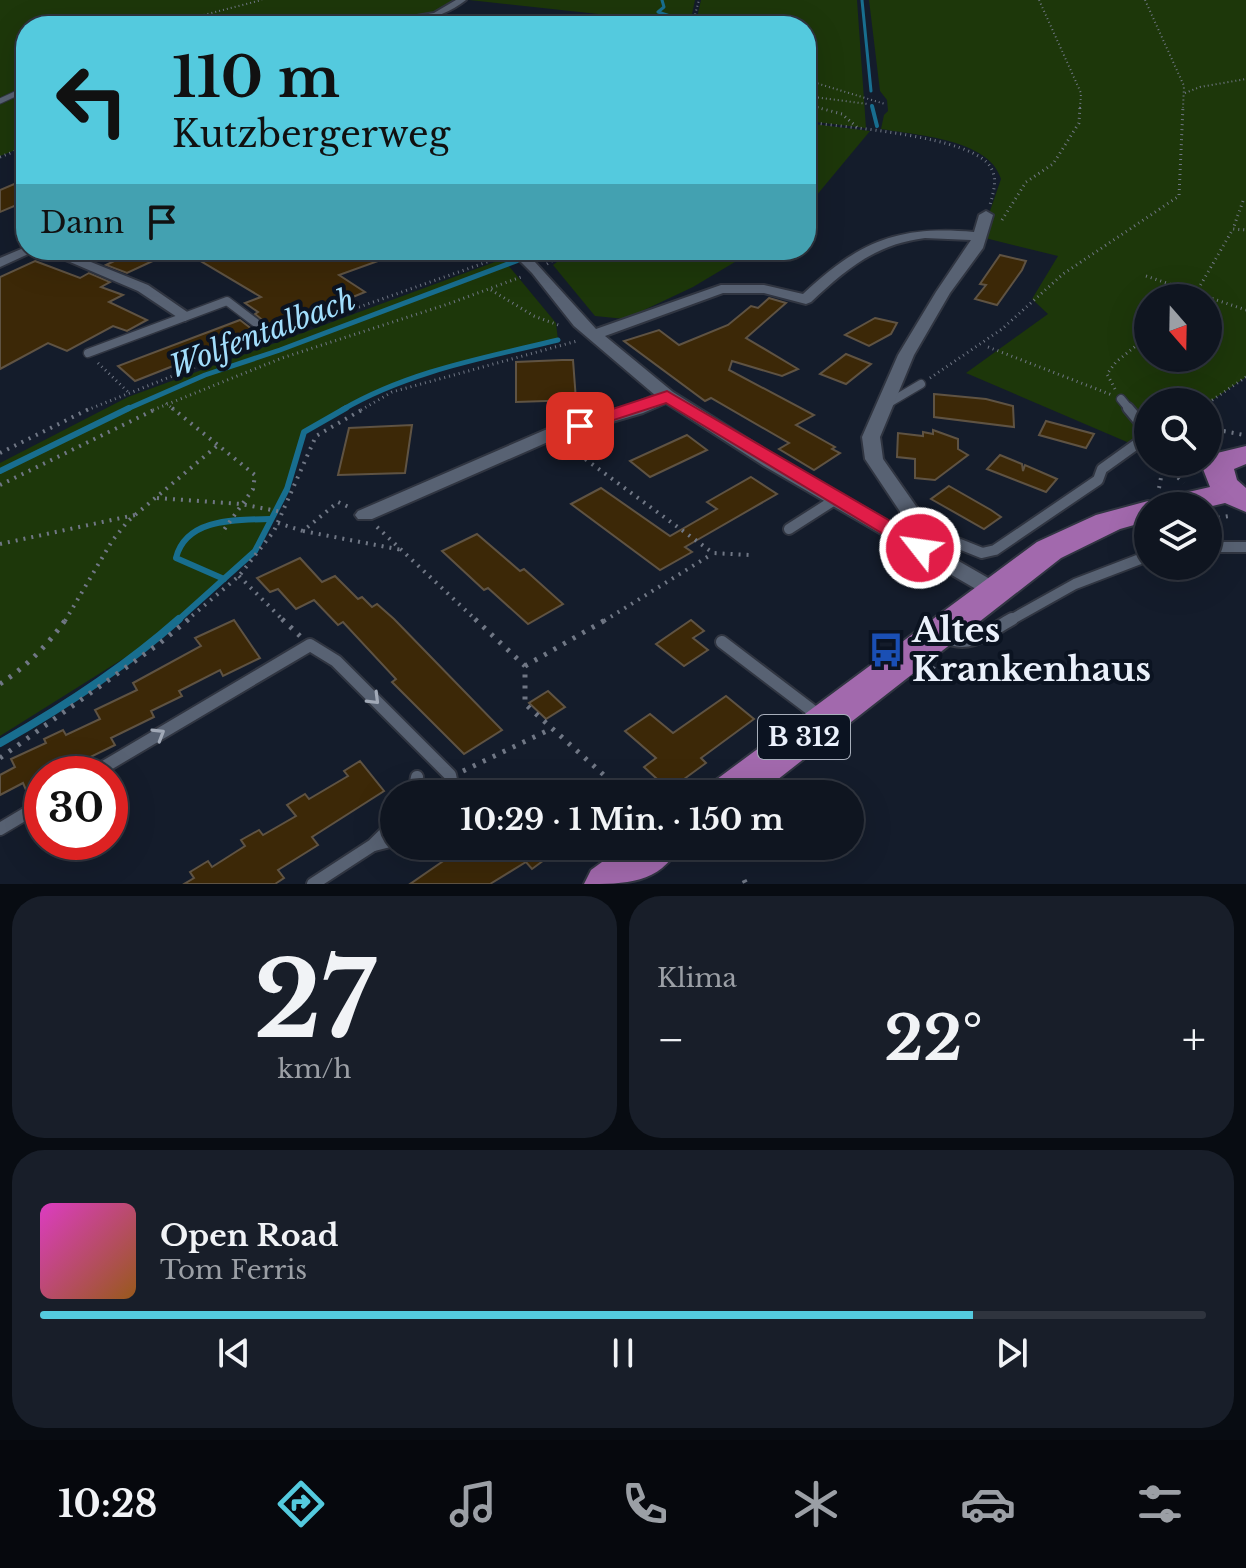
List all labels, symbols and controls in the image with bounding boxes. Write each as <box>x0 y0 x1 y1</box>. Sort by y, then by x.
text: 110 m <box>172 43 340 112</box>
icon: left <box>40 48 144 152</box>
text: Kutzbergerweg <box>172 112 450 157</box>
icon: arrive <box>140 200 184 244</box>
text: Dann <box>40 204 124 241</box>
water label: Wolfentalbach <box>164 281 360 385</box>
north arrow <box>1134 284 1222 372</box>
map controls <box>1134 284 1222 580</box>
button: search <box>1134 388 1222 476</box>
pin <box>546 392 614 460</box>
icon: arrive <box>558 404 602 448</box>
button: layers <box>1134 492 1222 580</box>
position arrow <box>878 506 962 590</box>
place label: Altes Krankenhaus <box>911 609 1151 690</box>
bus stop icon: Altes Krankenhaus <box>867 631 905 669</box>
one-way arrow <box>365 690 379 704</box>
road number: B 312 <box>758 715 850 759</box>
one-way arrow <box>150 728 165 744</box>
speed limit sign: 30 <box>24 756 128 860</box>
text: 10:29 · 1 Min. · 150 m <box>460 801 784 838</box>
text: 27 <box>254 936 375 1065</box>
text: Klima <box>657 962 737 994</box>
text: 22° <box>884 1002 982 1076</box>
text: − <box>657 1012 685 1067</box>
text: + <box>1182 1012 1206 1067</box>
text: km/h <box>278 1053 351 1085</box>
text: Open Road <box>160 1217 339 1254</box>
text: Tom Ferris <box>160 1254 307 1286</box>
icon: previous <box>212 1331 256 1375</box>
icon: pause <box>601 1331 645 1375</box>
icon: next <box>990 1331 1034 1375</box>
icon: directions <box>273 1476 329 1532</box>
icon: music <box>445 1476 501 1532</box>
icon: phone <box>617 1476 673 1532</box>
icon: climate <box>788 1476 844 1532</box>
icon: car <box>960 1476 1016 1532</box>
icon: filters <box>1132 1476 1188 1532</box>
text: 10:28 <box>58 1482 157 1527</box>

